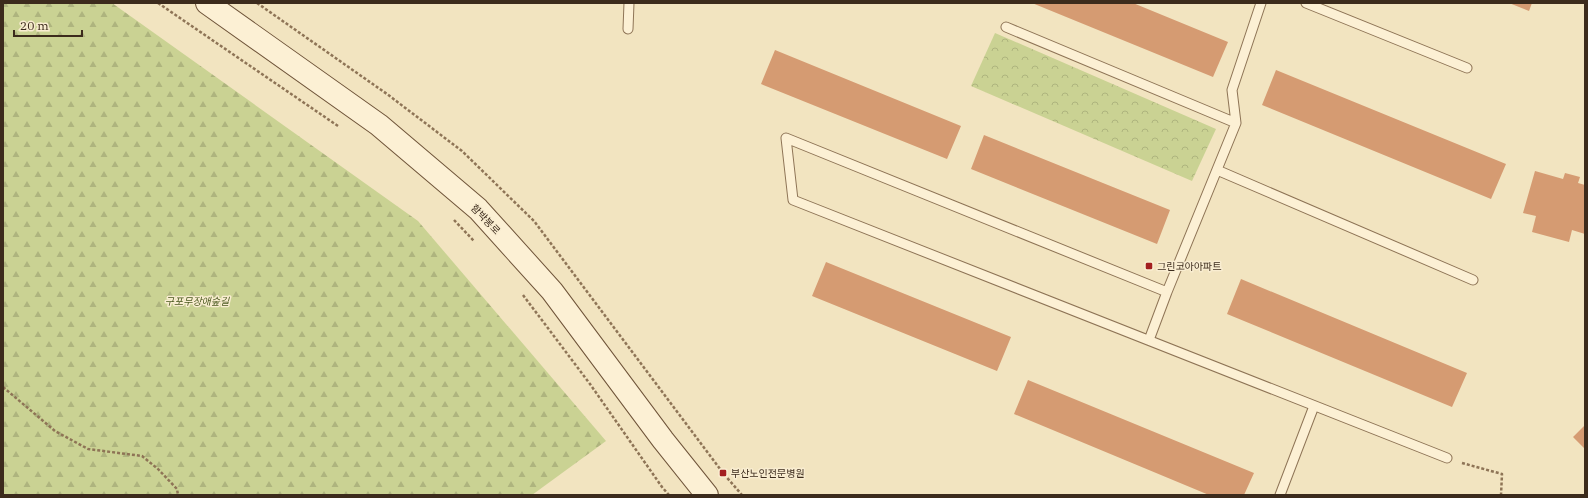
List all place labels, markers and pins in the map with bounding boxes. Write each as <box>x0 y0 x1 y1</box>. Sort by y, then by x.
place label: 그린코아아파트 <box>1157 260 1221 273</box>
marker: 그린코아아파트 <box>1144 261 1154 271</box>
place label: 부산노인전문병원 <box>731 467 805 480</box>
marker: 부산노인전문병원 <box>718 468 728 478</box>

